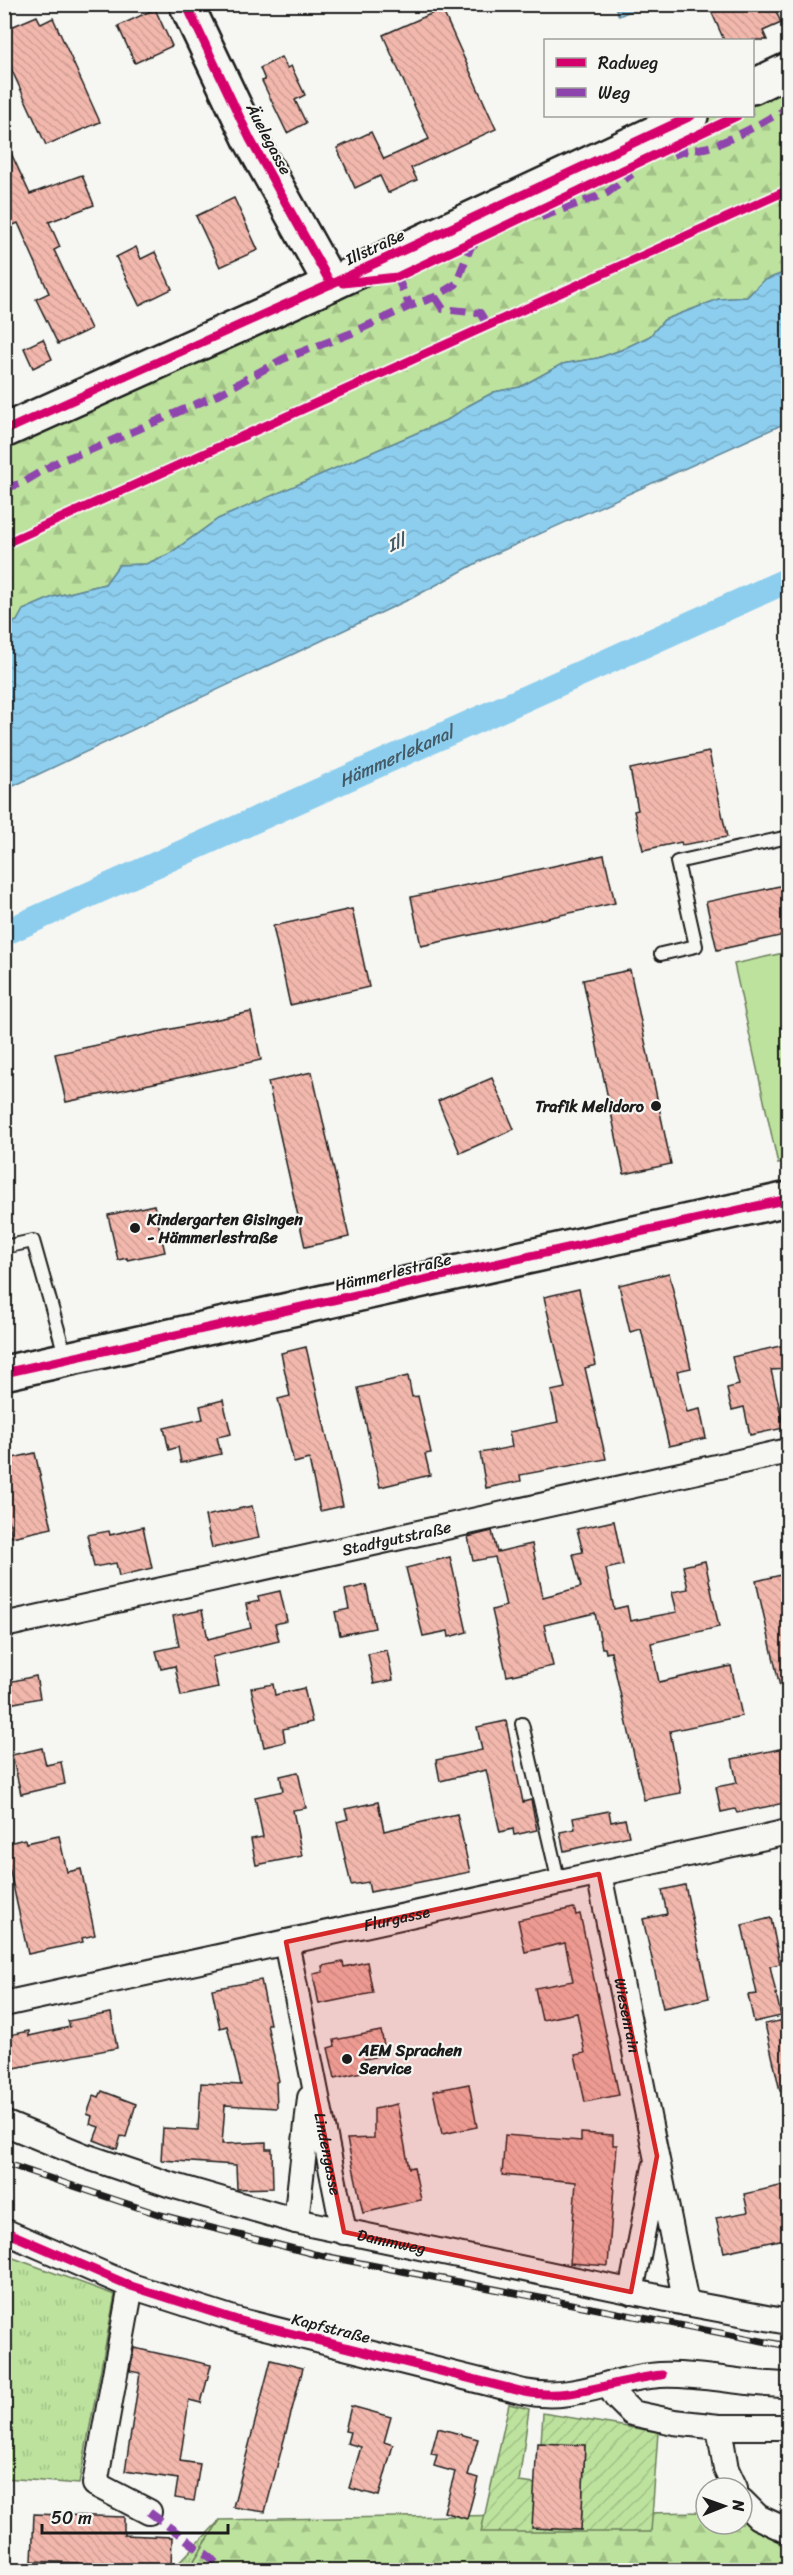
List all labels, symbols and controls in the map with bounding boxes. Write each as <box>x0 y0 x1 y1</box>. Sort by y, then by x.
legend <box>544 39 754 117</box>
text: Radweg <box>598 47 658 79</box>
text: Weg <box>598 77 630 109</box>
street label: Äuelegasse <box>237 97 300 180</box>
street label: Illstraße <box>339 221 410 274</box>
water label: Ill <box>380 523 414 562</box>
water label: Hämmerlekanal <box>333 715 462 796</box>
place label: Trafik Melidoro <box>535 1092 645 1121</box>
marker: Trafik Melidoro <box>649 1099 663 1113</box>
place label: Kindergarten Gisingen - Hämmerlestraße <box>146 1205 303 1252</box>
marker: Kindergarten Gisingen - Hämmerlestraße <box>128 1221 142 1235</box>
street label: Hämmerlestraße <box>332 1244 454 1300</box>
street label: Stadtgutstraße <box>339 1512 454 1564</box>
street label: Flurgasse <box>361 1896 433 1939</box>
street label: Wiesenrain <box>606 1975 649 2056</box>
place label: AEM Sprachen Service <box>358 2036 462 2083</box>
marker: AEM Sprachen Service <box>340 2052 354 2066</box>
street label: Lindengasse <box>306 2110 351 2198</box>
street label: Dammweg <box>355 2220 429 2262</box>
street label: Kapfstraße <box>289 2304 374 2352</box>
north arrow <box>694 2476 754 2536</box>
scale bar <box>42 2497 228 2535</box>
text: N <box>724 2499 753 2512</box>
text: 50 m <box>51 2502 92 2534</box>

